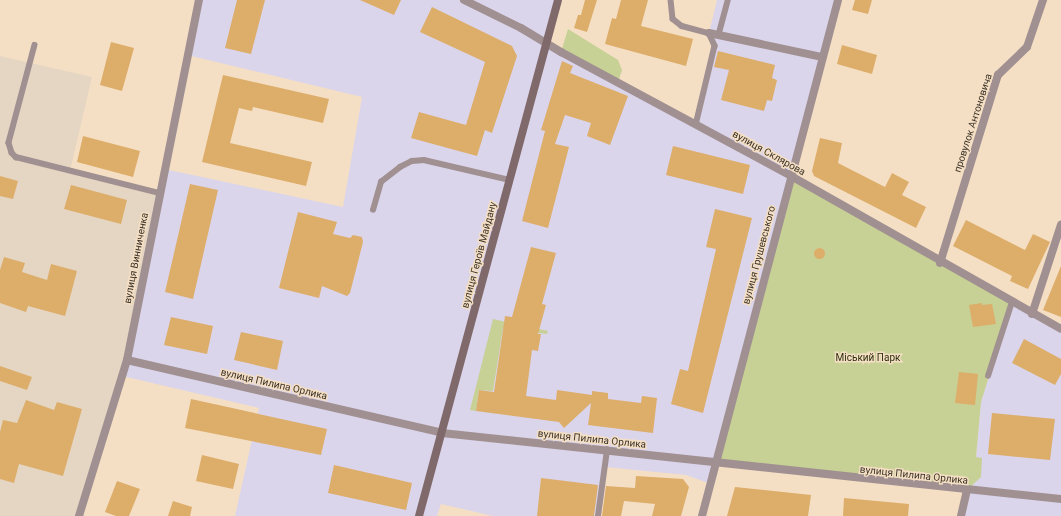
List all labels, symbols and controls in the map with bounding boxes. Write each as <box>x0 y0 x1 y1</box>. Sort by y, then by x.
street label: провулок Антоновича <box>951 72 995 174</box>
street label: вулиця Склярова <box>731 128 807 178</box>
street label: вулиця Героїв Майдану <box>459 201 499 309</box>
street label: вулиця Грушевського <box>740 205 778 305</box>
street label: вулиця Винниченка <box>121 212 151 304</box>
park label: Міський Парк <box>836 352 900 364</box>
street label: вулиця Пилипа Орлика <box>220 366 328 402</box>
street label: вулиця Пилипа Орлика <box>537 427 647 451</box>
street label: вулиця Пилипа Орлика <box>859 463 969 487</box>

